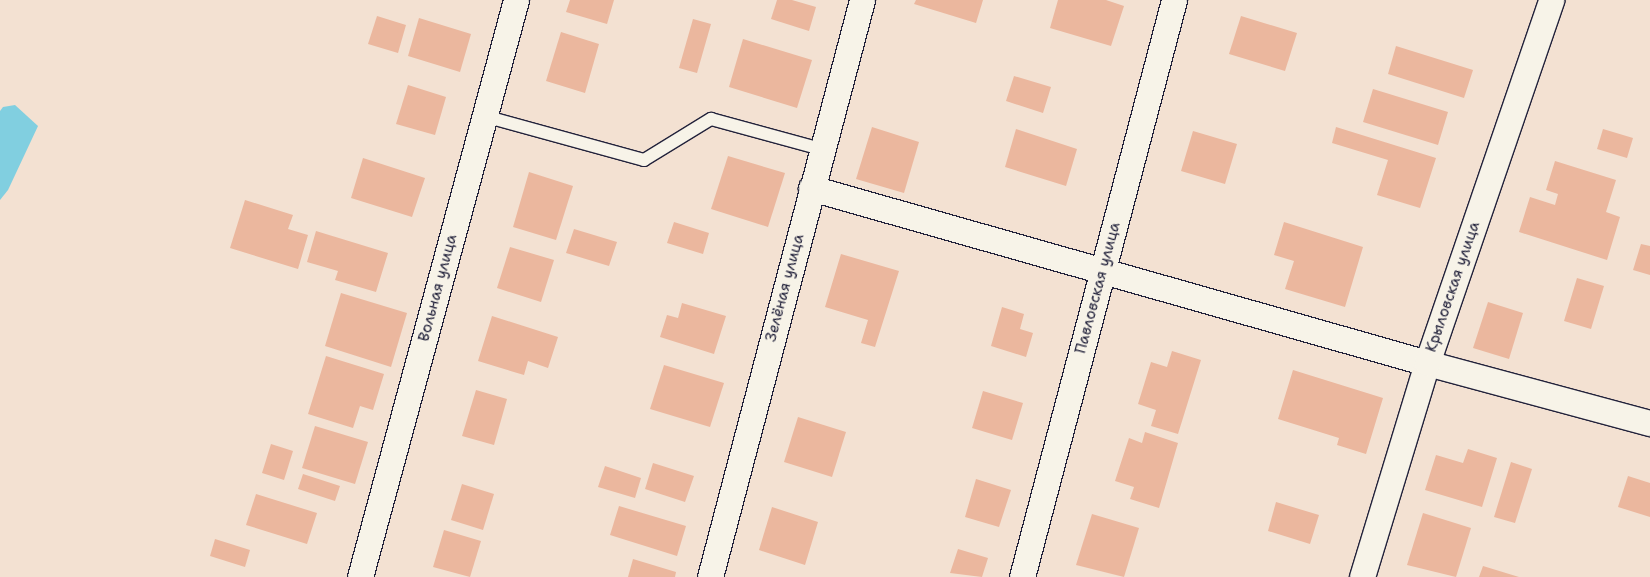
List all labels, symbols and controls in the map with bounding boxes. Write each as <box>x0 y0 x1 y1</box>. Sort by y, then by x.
street label: Крыловская улица <box>1422 219 1484 355</box>
street label: Павловская улица <box>1072 220 1124 356</box>
street label: Вольная улица <box>415 232 461 344</box>
street label: Зелёная улица <box>762 232 808 344</box>

